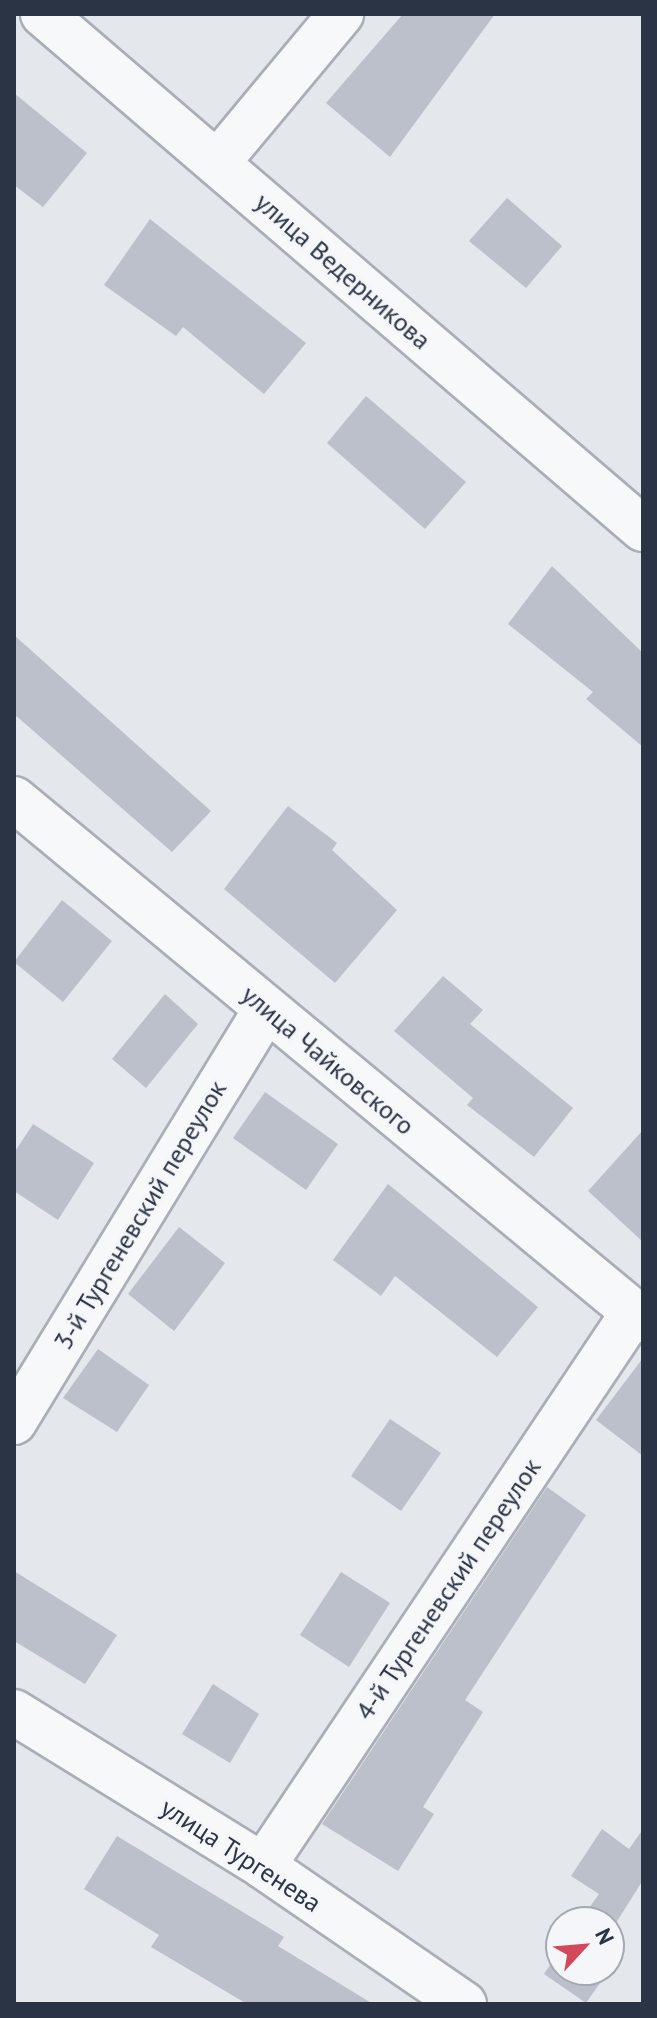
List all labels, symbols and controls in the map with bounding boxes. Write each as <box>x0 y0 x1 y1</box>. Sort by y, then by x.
street label: улица Ведерникова <box>249 186 437 356</box>
street label: улица Чайковского <box>235 979 421 1141</box>
street label: 3-й Тургеневский переулок <box>47 1074 233 1356</box>
street label: 4-й Тургеневский переулок <box>349 1452 547 1726</box>
street label: улица Тургенева <box>155 1791 327 1919</box>
north arrow <box>545 1906 625 1986</box>
text: N <box>589 1924 621 1949</box>

